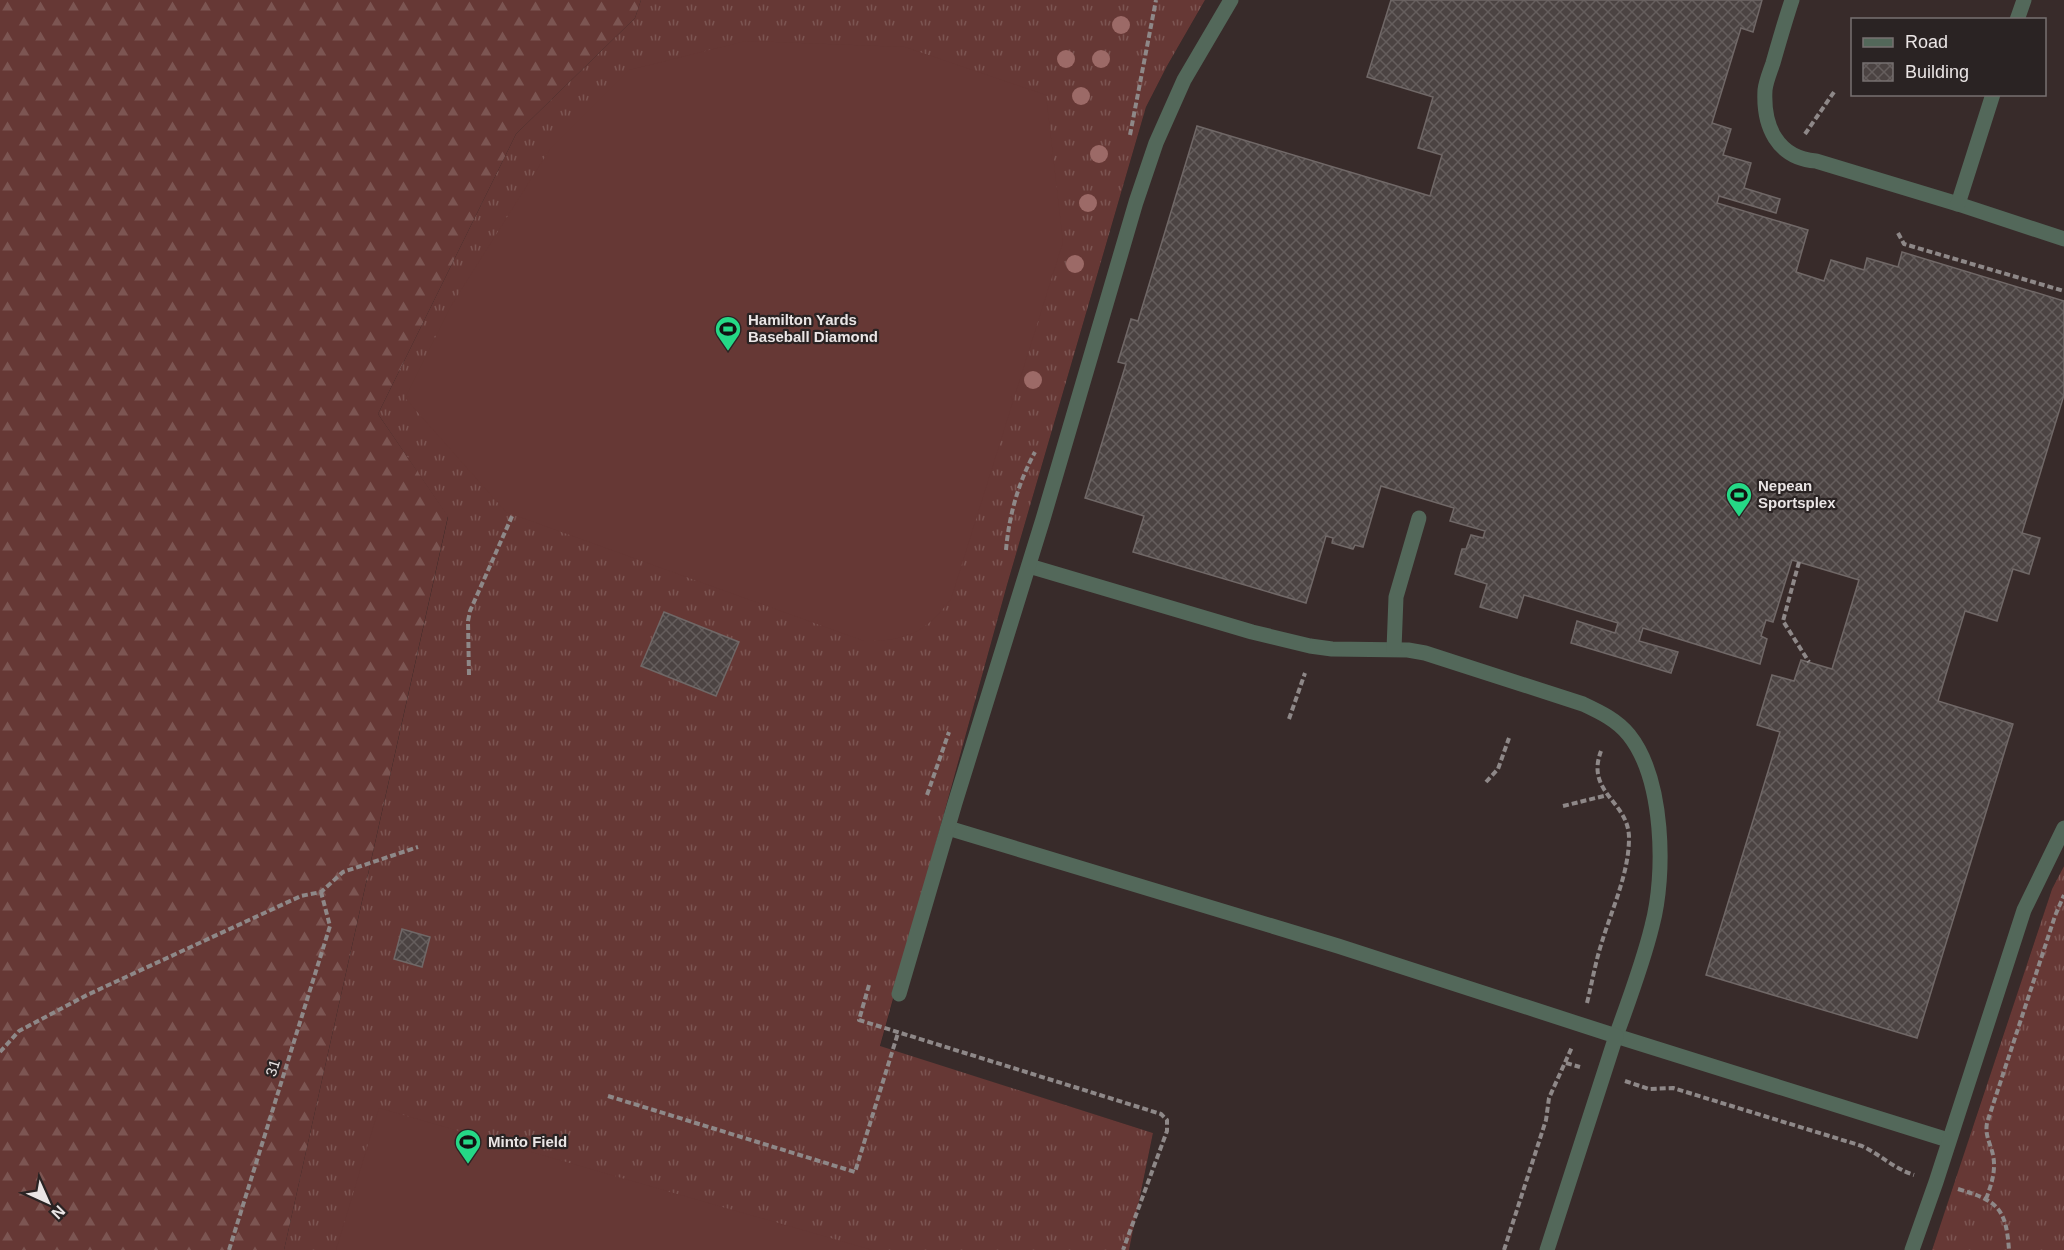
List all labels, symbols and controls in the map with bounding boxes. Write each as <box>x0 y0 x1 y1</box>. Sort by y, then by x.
legend <box>1851 18 2046 96</box>
text: Road <box>1905 32 1948 52</box>
text: Building <box>1905 62 1969 82</box>
place label: Hamilton Yards Baseball Diamond <box>748 311 878 345</box>
sports icon: Hamilton Yards Baseball Diamond <box>713 314 743 352</box>
place label: Nepean Sportsplex <box>1758 477 1836 511</box>
sports icon: Nepean Sportsplex <box>1724 480 1754 518</box>
street label: 31 <box>262 1057 283 1078</box>
sports icon: Minto Field <box>453 1127 483 1165</box>
place label: Minto Field <box>488 1133 567 1150</box>
north arrow <box>18 1172 78 1232</box>
text: N <box>48 1202 68 1222</box>

